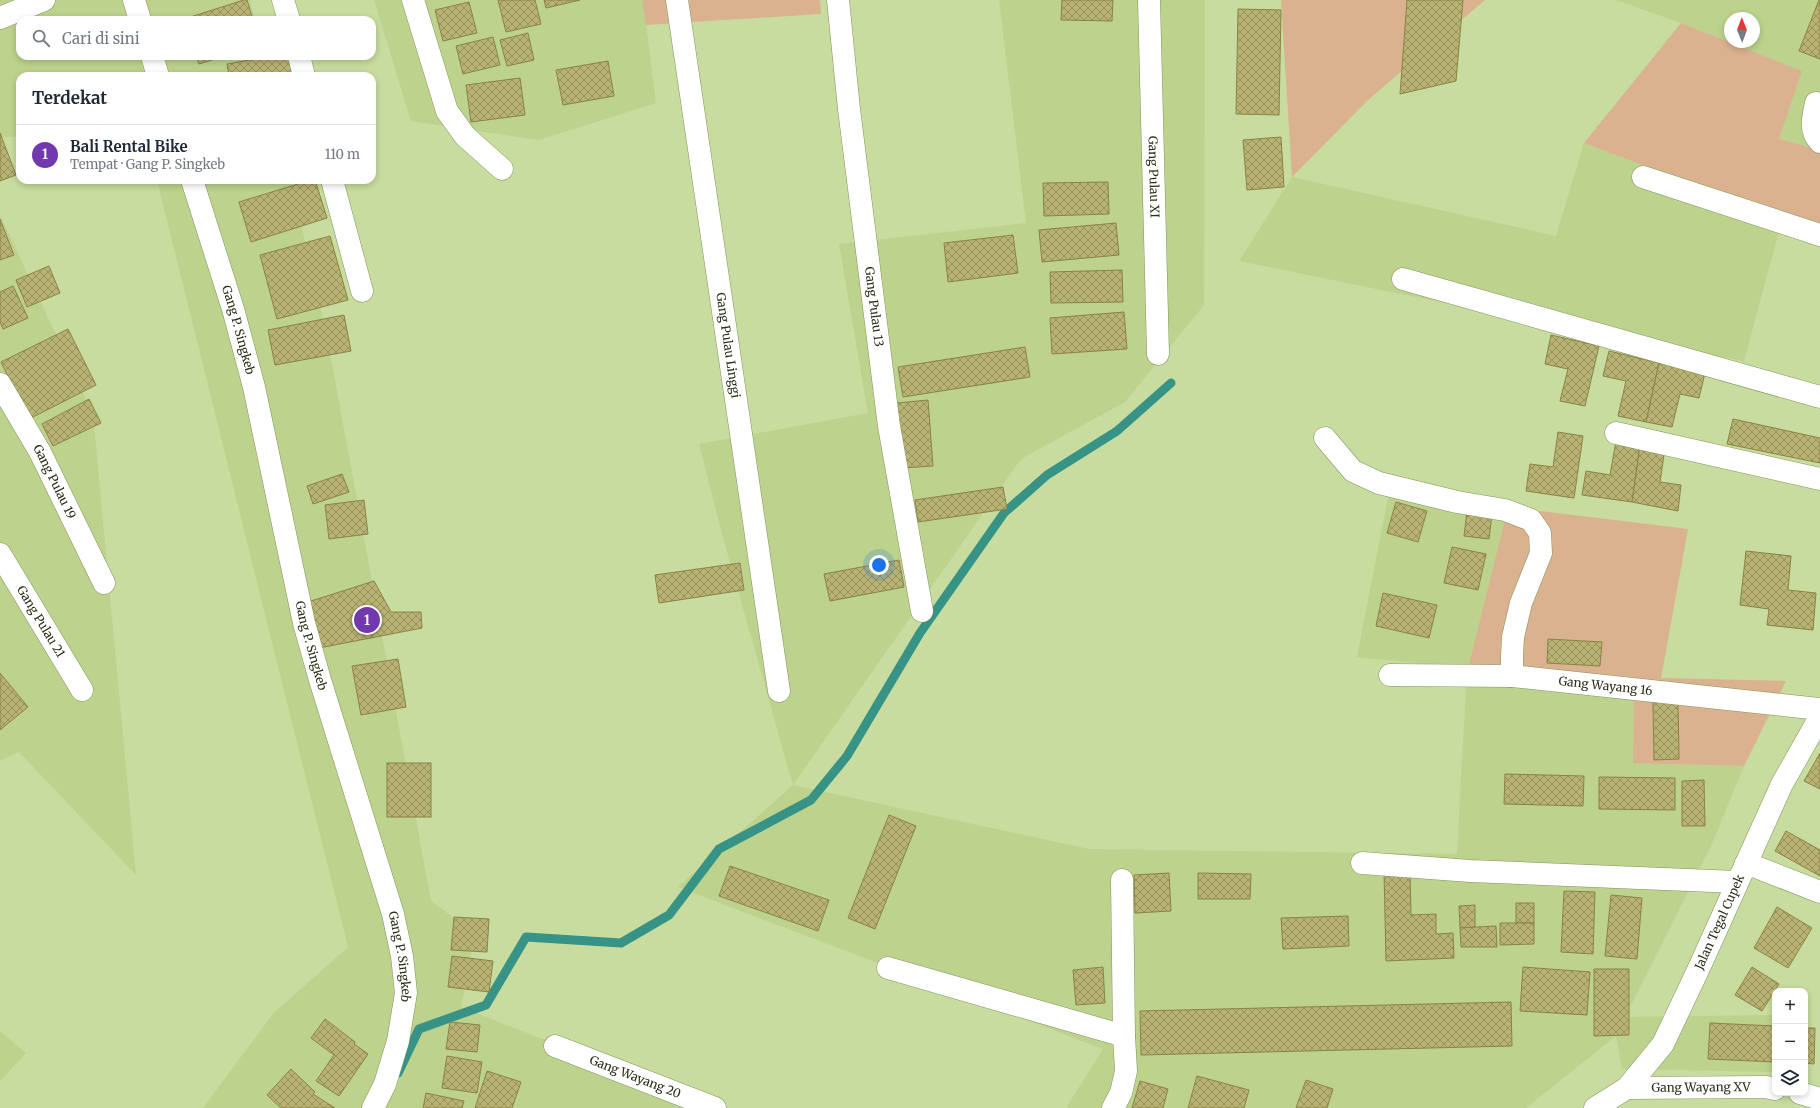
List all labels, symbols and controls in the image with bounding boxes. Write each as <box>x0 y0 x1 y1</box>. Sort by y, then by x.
north arrow <box>1724 12 1760 48</box>
search box <box>16 16 376 60</box>
icon: search <box>30 27 52 49</box>
text: Cari di sini <box>62 29 140 48</box>
text: Terdekat <box>32 87 107 109</box>
street label: Gang Pulau XI <box>1145 136 1163 218</box>
text: Bali Rental Bike <box>70 137 188 156</box>
text: 1 <box>42 146 48 163</box>
text: 110 m <box>325 146 360 163</box>
text: Tempat · Gang P. Singkeb <box>70 156 225 173</box>
street label: Gang Pulau 13 <box>862 266 887 348</box>
street label: Gang P. Singkeb <box>219 283 258 376</box>
street label: Gang Pulau Linggi <box>713 291 744 399</box>
street label: Gang Pulau 19 <box>30 442 79 521</box>
your location <box>869 555 889 575</box>
street label: Gang Pulau 21 <box>14 583 69 660</box>
street label: Gang P. Singkeb <box>293 600 331 692</box>
pin: 1 <box>354 605 380 635</box>
street label: Gang Wayang 16 <box>1558 673 1653 698</box>
street label: Jalan Tegal Cupek <box>1691 872 1747 973</box>
street label: Gang P. Singkeb <box>386 910 414 1003</box>
map controls <box>1772 988 1808 1096</box>
button: + <box>1772 988 1808 1024</box>
button: − <box>1772 1024 1808 1060</box>
street label: Gang Wayang 20 <box>588 1052 683 1101</box>
button: layers <box>1772 1060 1808 1096</box>
street label: Gang Wayang XV <box>1651 1079 1752 1095</box>

